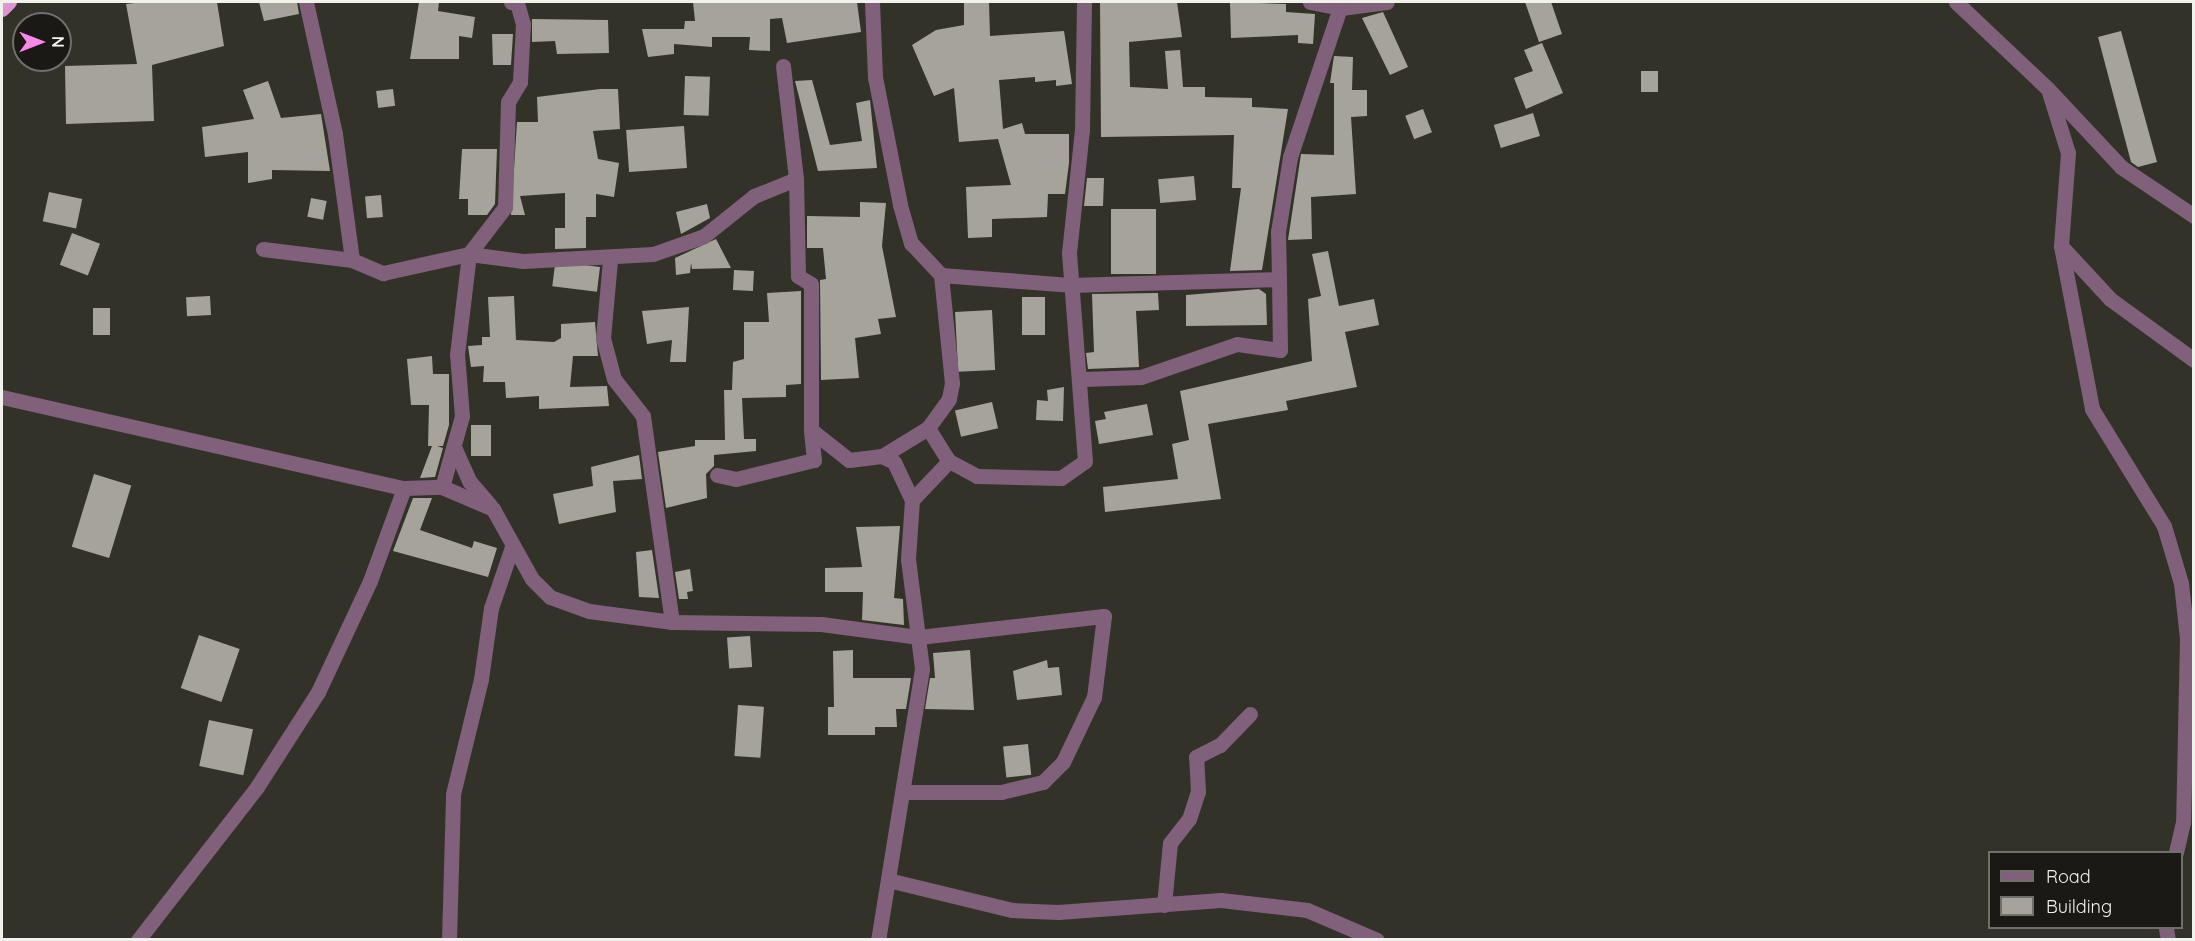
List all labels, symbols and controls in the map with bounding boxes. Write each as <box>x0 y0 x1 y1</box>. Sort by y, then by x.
north arrow <box>12 12 72 72</box>
text: N <box>48 36 68 48</box>
legend <box>1988 851 2183 929</box>
text: Road <box>2046 865 2091 888</box>
text: Building <box>2046 895 2112 918</box>

